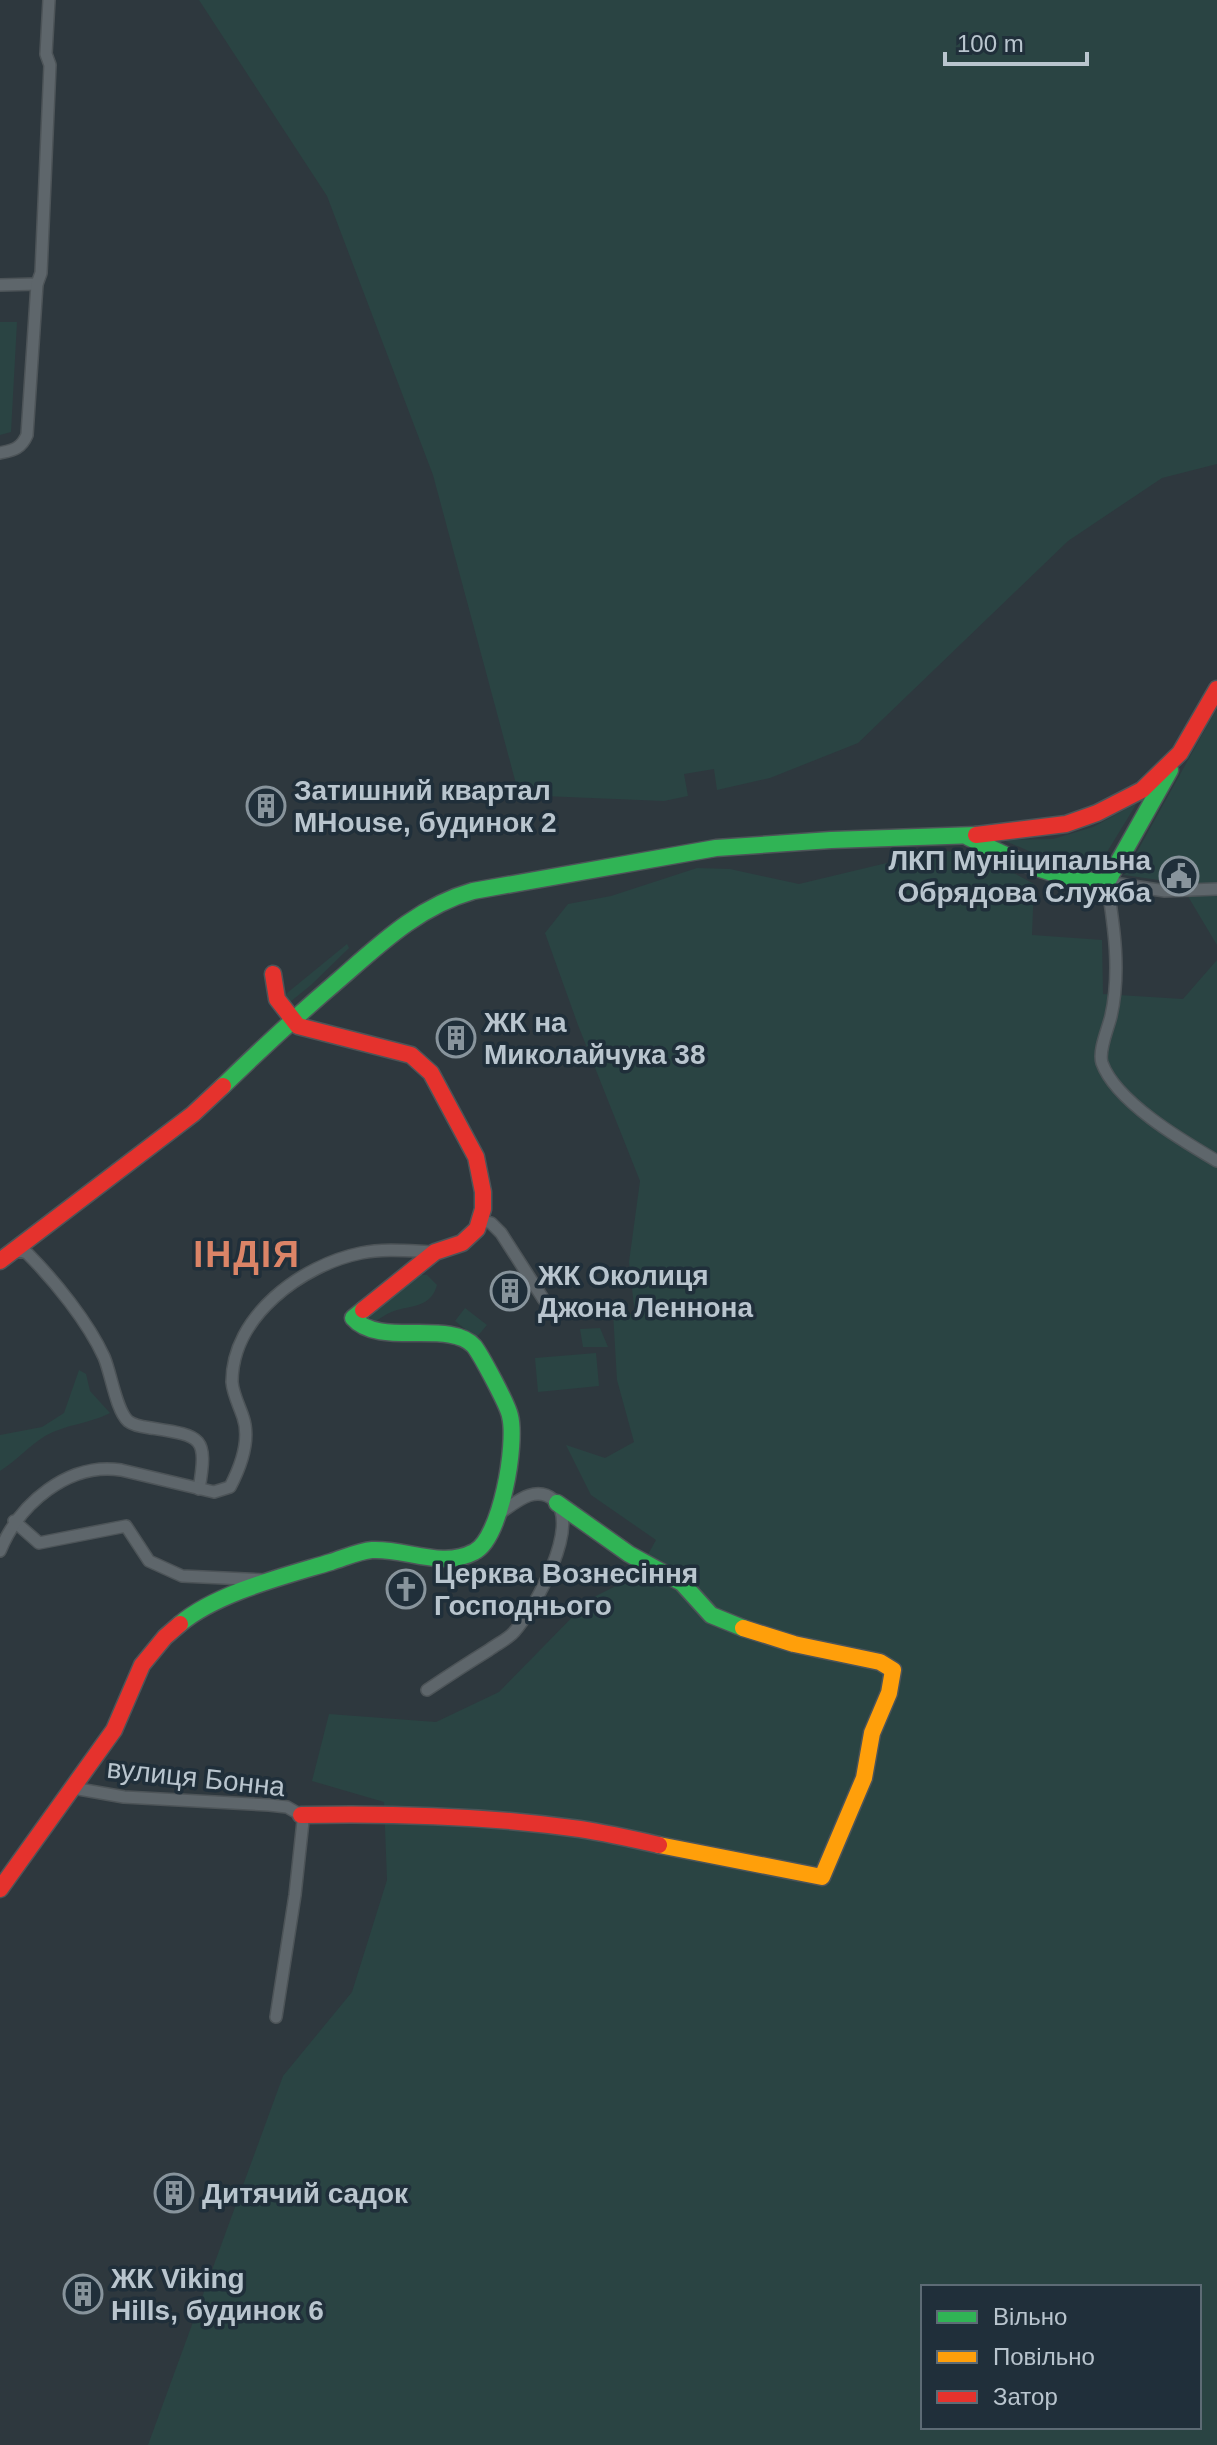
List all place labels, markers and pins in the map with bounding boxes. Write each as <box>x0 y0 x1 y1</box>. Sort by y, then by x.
place label: Затишний квартал MHouse, будинок 2 <box>294 775 557 838</box>
building icon: Затишний квартал MHouse, будинок 2 <box>245 785 287 827</box>
place label: ЛКП Муніципальна Обрядова Служба <box>888 845 1151 908</box>
public building icon: ЛКП Муніципальна Обрядова Служба <box>1158 855 1200 897</box>
place label: ЖК на Миколайчука 38 <box>483 1007 706 1070</box>
building icon: ЖК на Миколайчука 38 <box>435 1017 477 1059</box>
place label: ЖК Околиця Джона Леннона <box>537 1260 754 1323</box>
building icon: ЖК Околиця Джона Леннона <box>489 1270 531 1312</box>
place label: Церква Вознесіння Господнього <box>434 1558 698 1621</box>
church icon: Церква Вознесіння Господнього <box>385 1568 427 1610</box>
building icon: Дитячий садок <box>153 2172 195 2214</box>
place label: Дитячий садок <box>202 2178 409 2209</box>
place label: ЖК Viking Hills, будинок 6 <box>110 2263 324 2326</box>
building icon: ЖК Viking Hills, будинок 6 <box>62 2273 104 2315</box>

